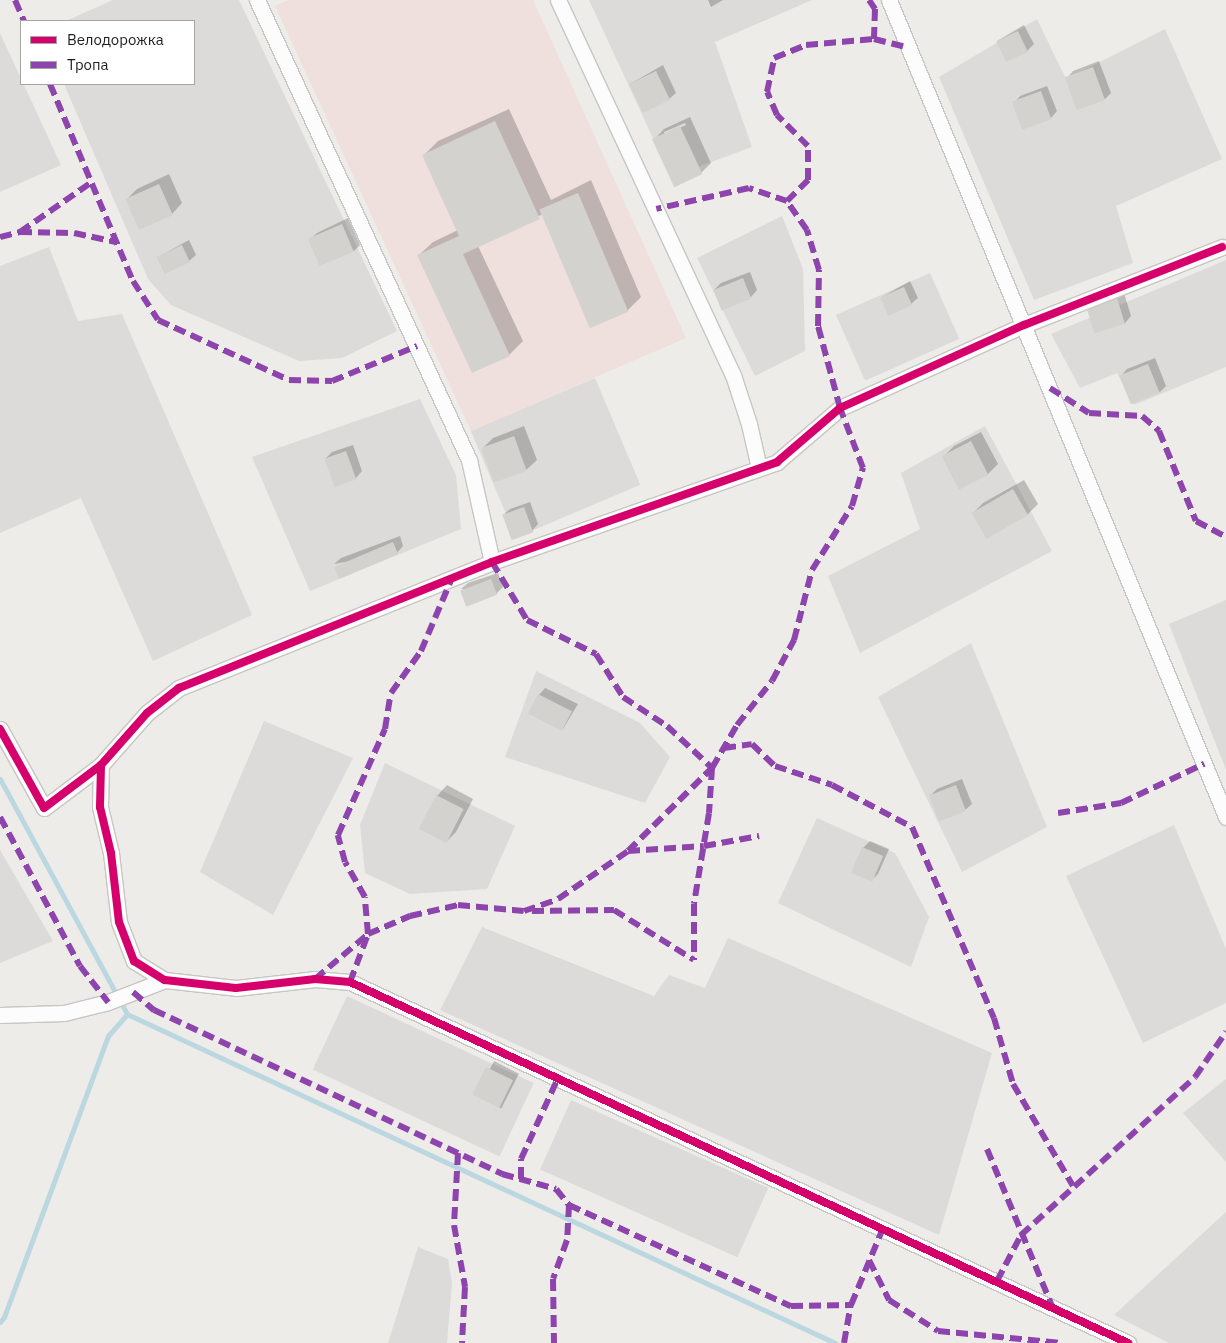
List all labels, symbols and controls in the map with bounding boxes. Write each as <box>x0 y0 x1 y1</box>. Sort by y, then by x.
legend <box>20 20 195 85</box>
text: Велодорожка <box>67 30 164 49</box>
text: Тропа <box>67 55 109 74</box>

